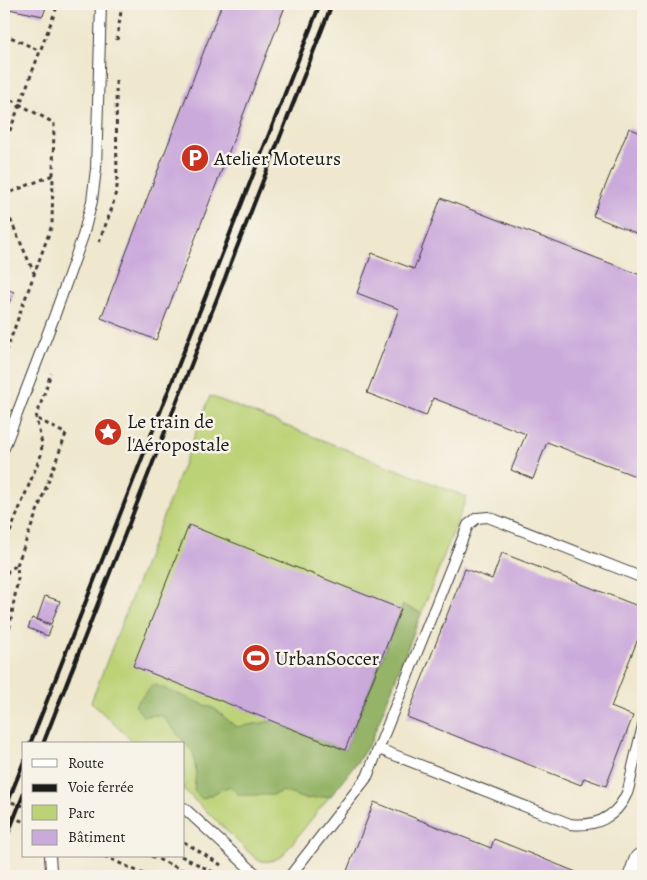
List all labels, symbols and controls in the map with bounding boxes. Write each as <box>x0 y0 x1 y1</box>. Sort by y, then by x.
parking icon: Atelier Moteurs <box>180 143 210 173</box>
place label: Atelier Moteurs <box>213 145 341 172</box>
place label: Le train de l'Aéropostale <box>127 408 230 458</box>
place icon: Le train de l'Aéropostale <box>93 417 123 447</box>
sports icon: UrbanSoccer <box>241 643 271 673</box>
place label: UrbanSoccer <box>275 645 380 672</box>
legend <box>22 742 185 858</box>
text: Route <box>68 753 104 773</box>
text: Voie ferrée <box>67 777 134 797</box>
text: Parc <box>68 803 95 823</box>
text: Bâtiment <box>68 827 126 847</box>

